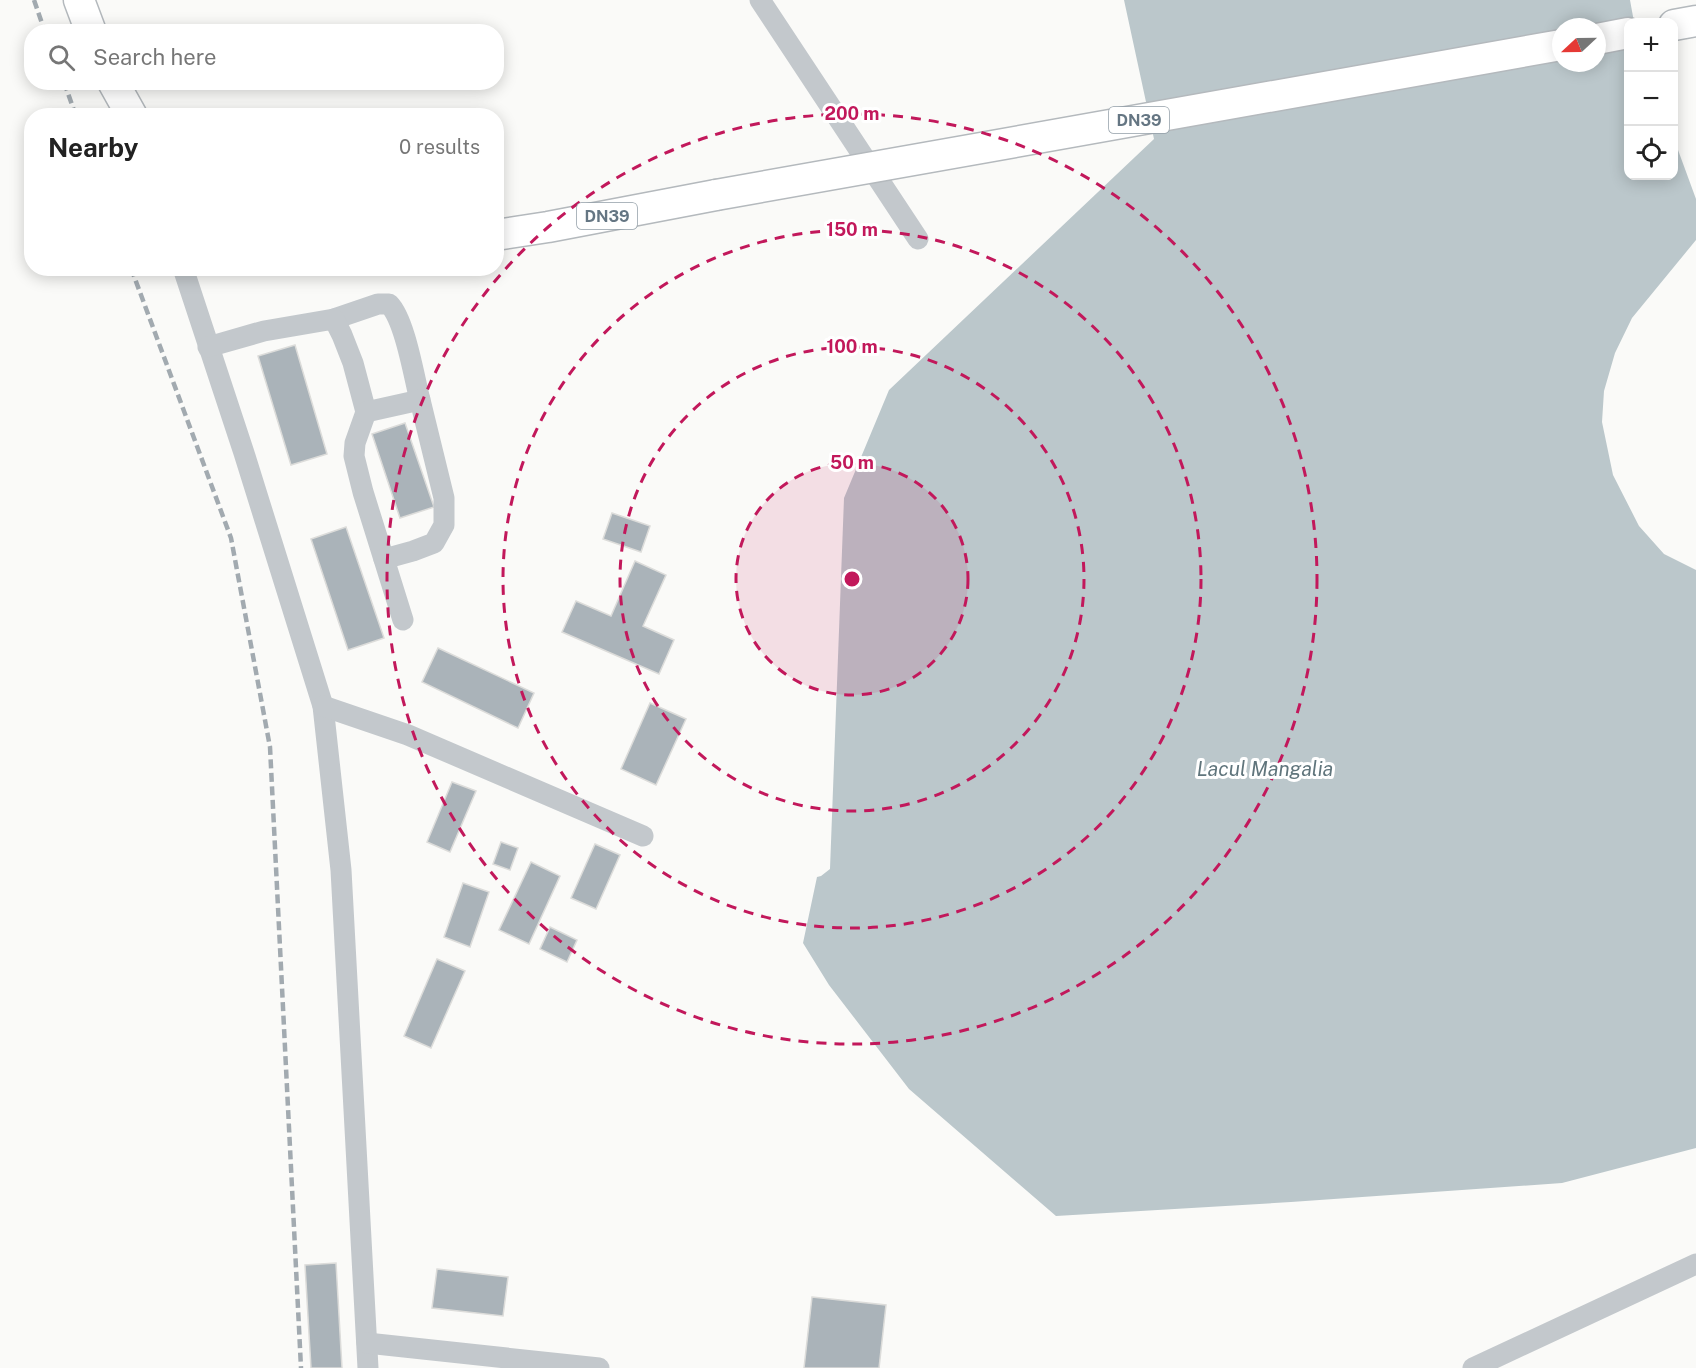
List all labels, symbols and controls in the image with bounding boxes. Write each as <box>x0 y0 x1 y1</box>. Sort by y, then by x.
north arrow <box>1552 18 1606 72</box>
map controls <box>1624 18 1678 180</box>
button: + <box>1624 18 1678 72</box>
search box <box>24 24 504 90</box>
icon: search <box>45 41 78 74</box>
text: Search here <box>93 44 217 70</box>
button: − <box>1624 72 1678 126</box>
text: 200 m <box>825 103 879 124</box>
road number: DN39 <box>1109 107 1169 133</box>
button: locate <box>1624 126 1678 180</box>
text: Nearby <box>48 132 138 163</box>
text: 0 results <box>399 135 480 159</box>
road number: DN39 <box>577 203 637 229</box>
text: 150 m <box>826 219 878 240</box>
text: 100 m <box>826 336 878 357</box>
text: 50 m <box>830 452 874 473</box>
centre of rings <box>842 569 862 589</box>
water label: Lacul Mangalia <box>1197 757 1333 781</box>

